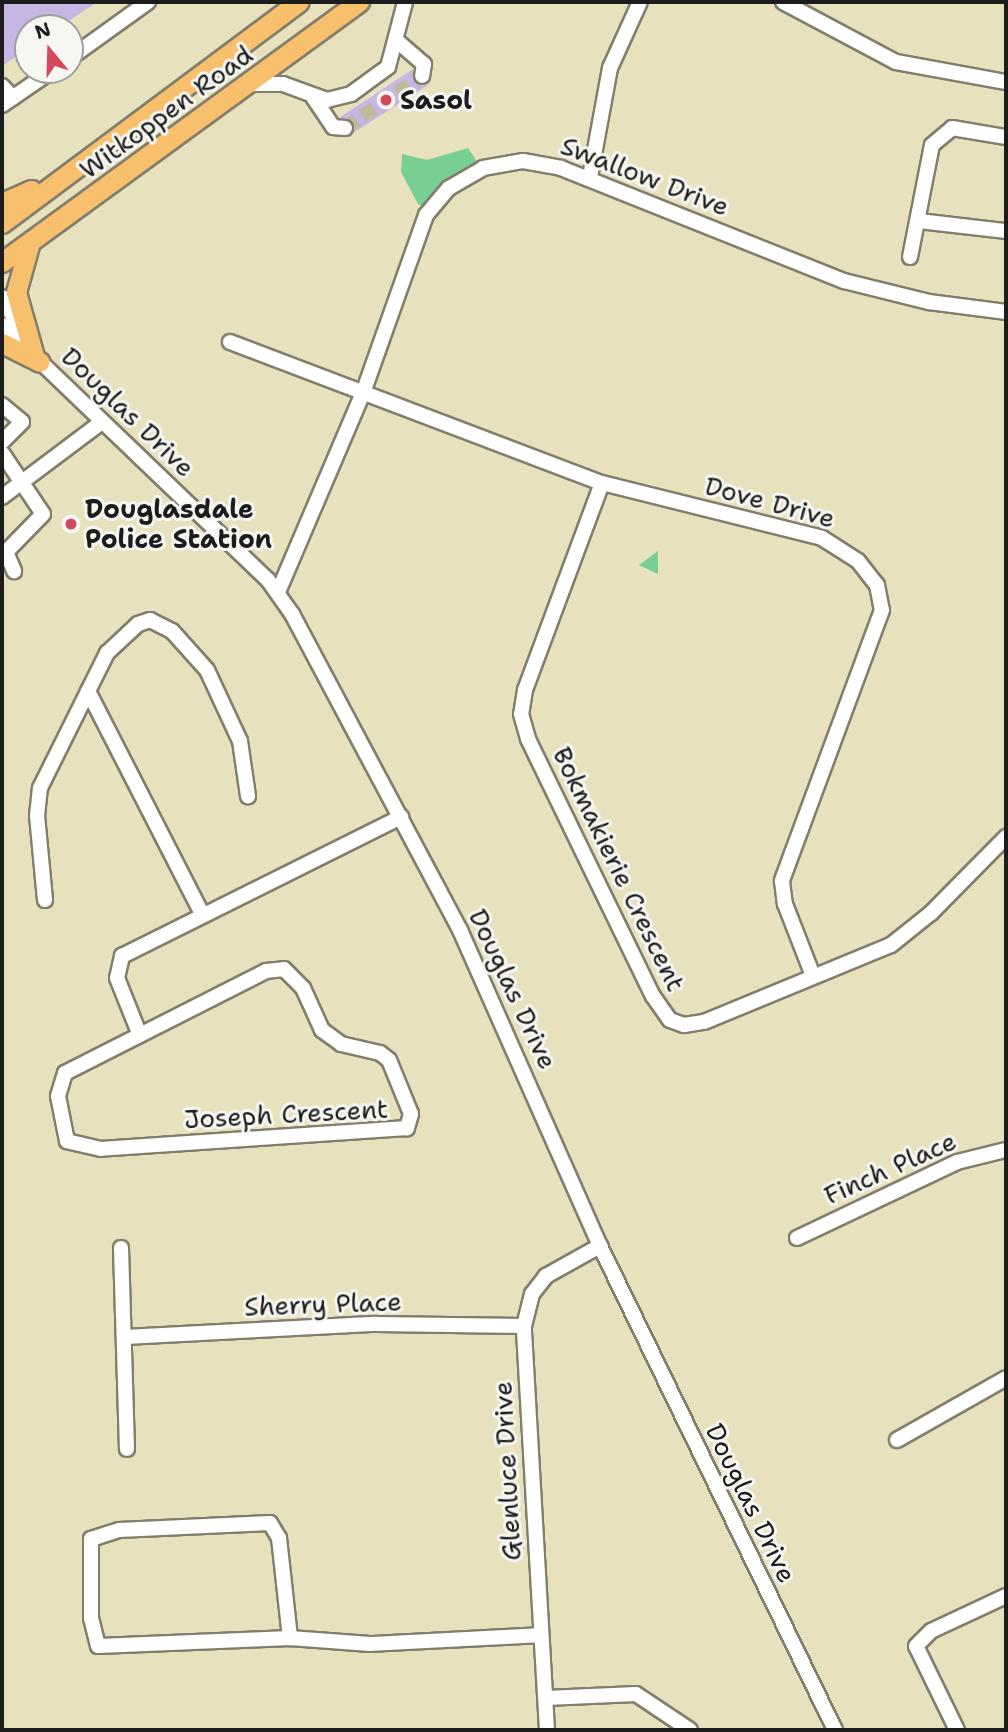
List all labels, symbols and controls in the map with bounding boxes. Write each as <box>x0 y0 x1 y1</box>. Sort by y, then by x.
north arrow <box>14 14 84 84</box>
text: N <box>31 16 54 45</box>
street label: Witkoppen Road <box>73 39 259 185</box>
place label: Sasol <box>400 84 472 116</box>
marker: Sasol <box>378 92 394 108</box>
street label: Swallow Drive <box>557 130 733 222</box>
street label: Douglas Drive <box>55 341 201 483</box>
street label: Dove Drive <box>702 470 838 534</box>
place label: Douglasdale Police Station <box>85 493 272 554</box>
marker: Douglasdale Police Station <box>63 516 79 532</box>
street label: Bokmakierie Crescent <box>546 742 692 996</box>
street label: Douglas Drive <box>462 904 564 1074</box>
street label: Joseph Crescent <box>183 1093 389 1135</box>
street label: Finch Place <box>819 1125 961 1211</box>
street label: Sherry Place <box>244 1286 402 1322</box>
street label: Glenluce Drive <box>487 1380 527 1562</box>
street label: Douglas Drive <box>699 1418 803 1588</box>

